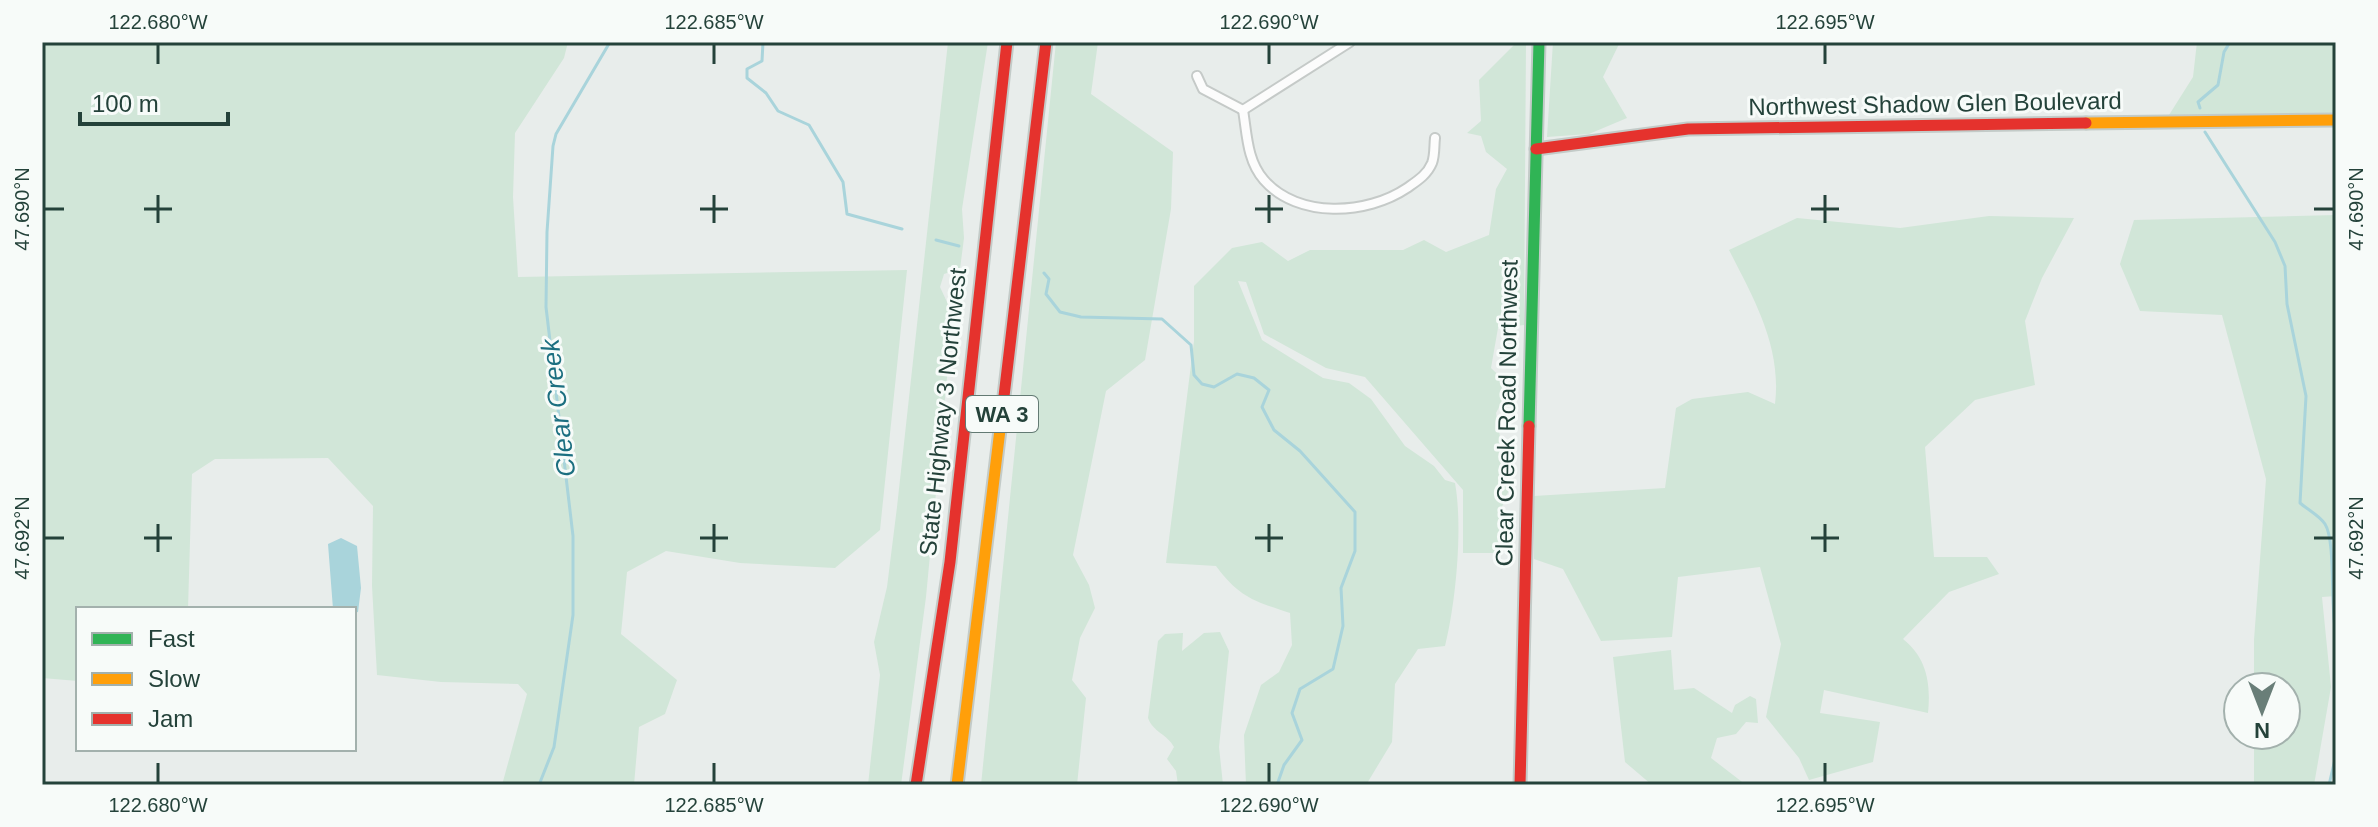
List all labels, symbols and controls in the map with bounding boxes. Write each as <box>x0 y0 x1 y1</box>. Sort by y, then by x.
text: 122.680°W <box>108 11 208 33</box>
text: 122.685°W <box>664 11 764 33</box>
text: 122.690°W <box>1219 11 1319 33</box>
text: 122.695°W <box>1775 11 1875 33</box>
scale bar <box>80 76 228 126</box>
street label: Northwest Shadow Glen Boulevard <box>1748 87 2122 120</box>
text: 100 m <box>92 90 159 117</box>
text: 47.690°N <box>11 167 33 251</box>
text: 47.690°N <box>2345 167 2367 251</box>
street label: Clear Creek Road Northwest <box>1490 259 1523 567</box>
street label: State Highway 3 Northwest <box>914 266 971 557</box>
water label: Clear Creek <box>534 335 581 479</box>
road number: WA 3 <box>966 396 1038 432</box>
text: 47.692°N <box>11 496 33 580</box>
text: 47.692°N <box>2345 496 2367 580</box>
legend <box>76 607 356 751</box>
text: Fast <box>148 625 195 652</box>
text: Slow <box>148 665 201 692</box>
north arrow <box>2222 671 2302 751</box>
text: Jam <box>148 705 193 732</box>
text: N <box>2254 718 2270 743</box>
text: 122.680°W <box>108 794 208 816</box>
text: 122.685°W <box>664 794 764 816</box>
text: 122.690°W <box>1219 794 1319 816</box>
text: 122.695°W <box>1775 794 1875 816</box>

